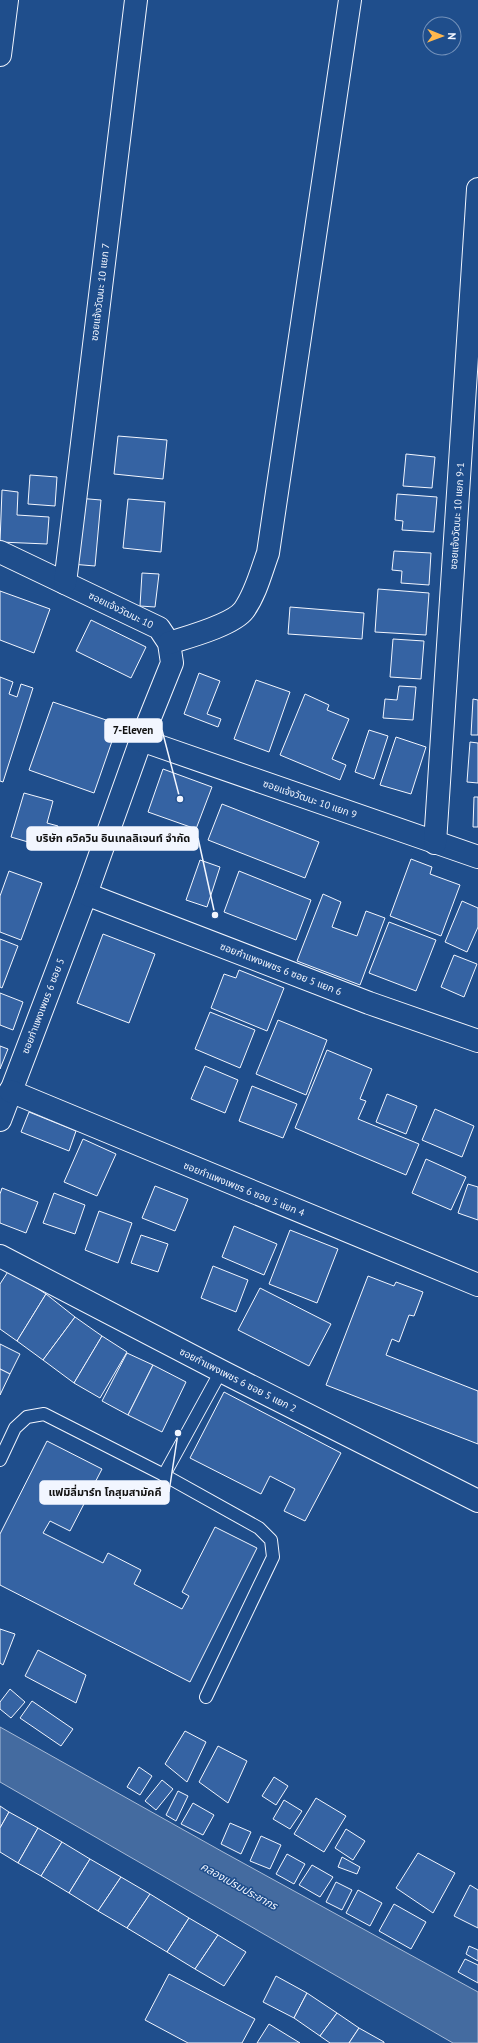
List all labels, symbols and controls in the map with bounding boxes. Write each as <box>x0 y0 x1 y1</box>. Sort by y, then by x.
north arrow <box>422 16 462 56</box>
text: N <box>445 32 459 40</box>
street label: ซอยแจ้งวัฒนะ 10 แยก 7 <box>88 242 112 342</box>
street label: ซอยแจ้งวัฒนะ 10 แยก 9-1 <box>447 462 467 570</box>
street label: ซอยแจ้งวัฒนะ 10 <box>87 589 156 632</box>
callout: 7-Eleven <box>105 719 162 742</box>
text: 7-Eleven <box>113 723 153 737</box>
street label: ซอยแจ้งวัฒนะ 10 แยก 9 <box>261 777 359 821</box>
callout: บริษัท ควิควิน อินเทลลิเจนท์ จำกัด <box>27 827 198 850</box>
text: บริษัท ควิควิน อินเทลลิเจนท์ จำกัด <box>36 831 190 845</box>
street label: ซอยกำแพงเพชร 6 ซอย 5 แยก 6 <box>218 940 344 998</box>
street label: ซอยกำแพงเพชร 6 ซอย 5 <box>19 956 67 1056</box>
street label: ซอยกำแพงเพชร 6 ซอย 5 แยก 4 <box>182 1159 307 1219</box>
street label: ซอยกำแพงเพชร 6 ซอย 5 แยก 2 <box>177 1345 299 1415</box>
callout: แฟมิลี่มาร์ท โกสุมสามัคคี <box>40 1481 169 1504</box>
text: แฟมิลี่มาร์ท โกสุมสามัคคี <box>48 1484 162 1499</box>
water label: คลองเปรมประชากร <box>198 1859 281 1914</box>

